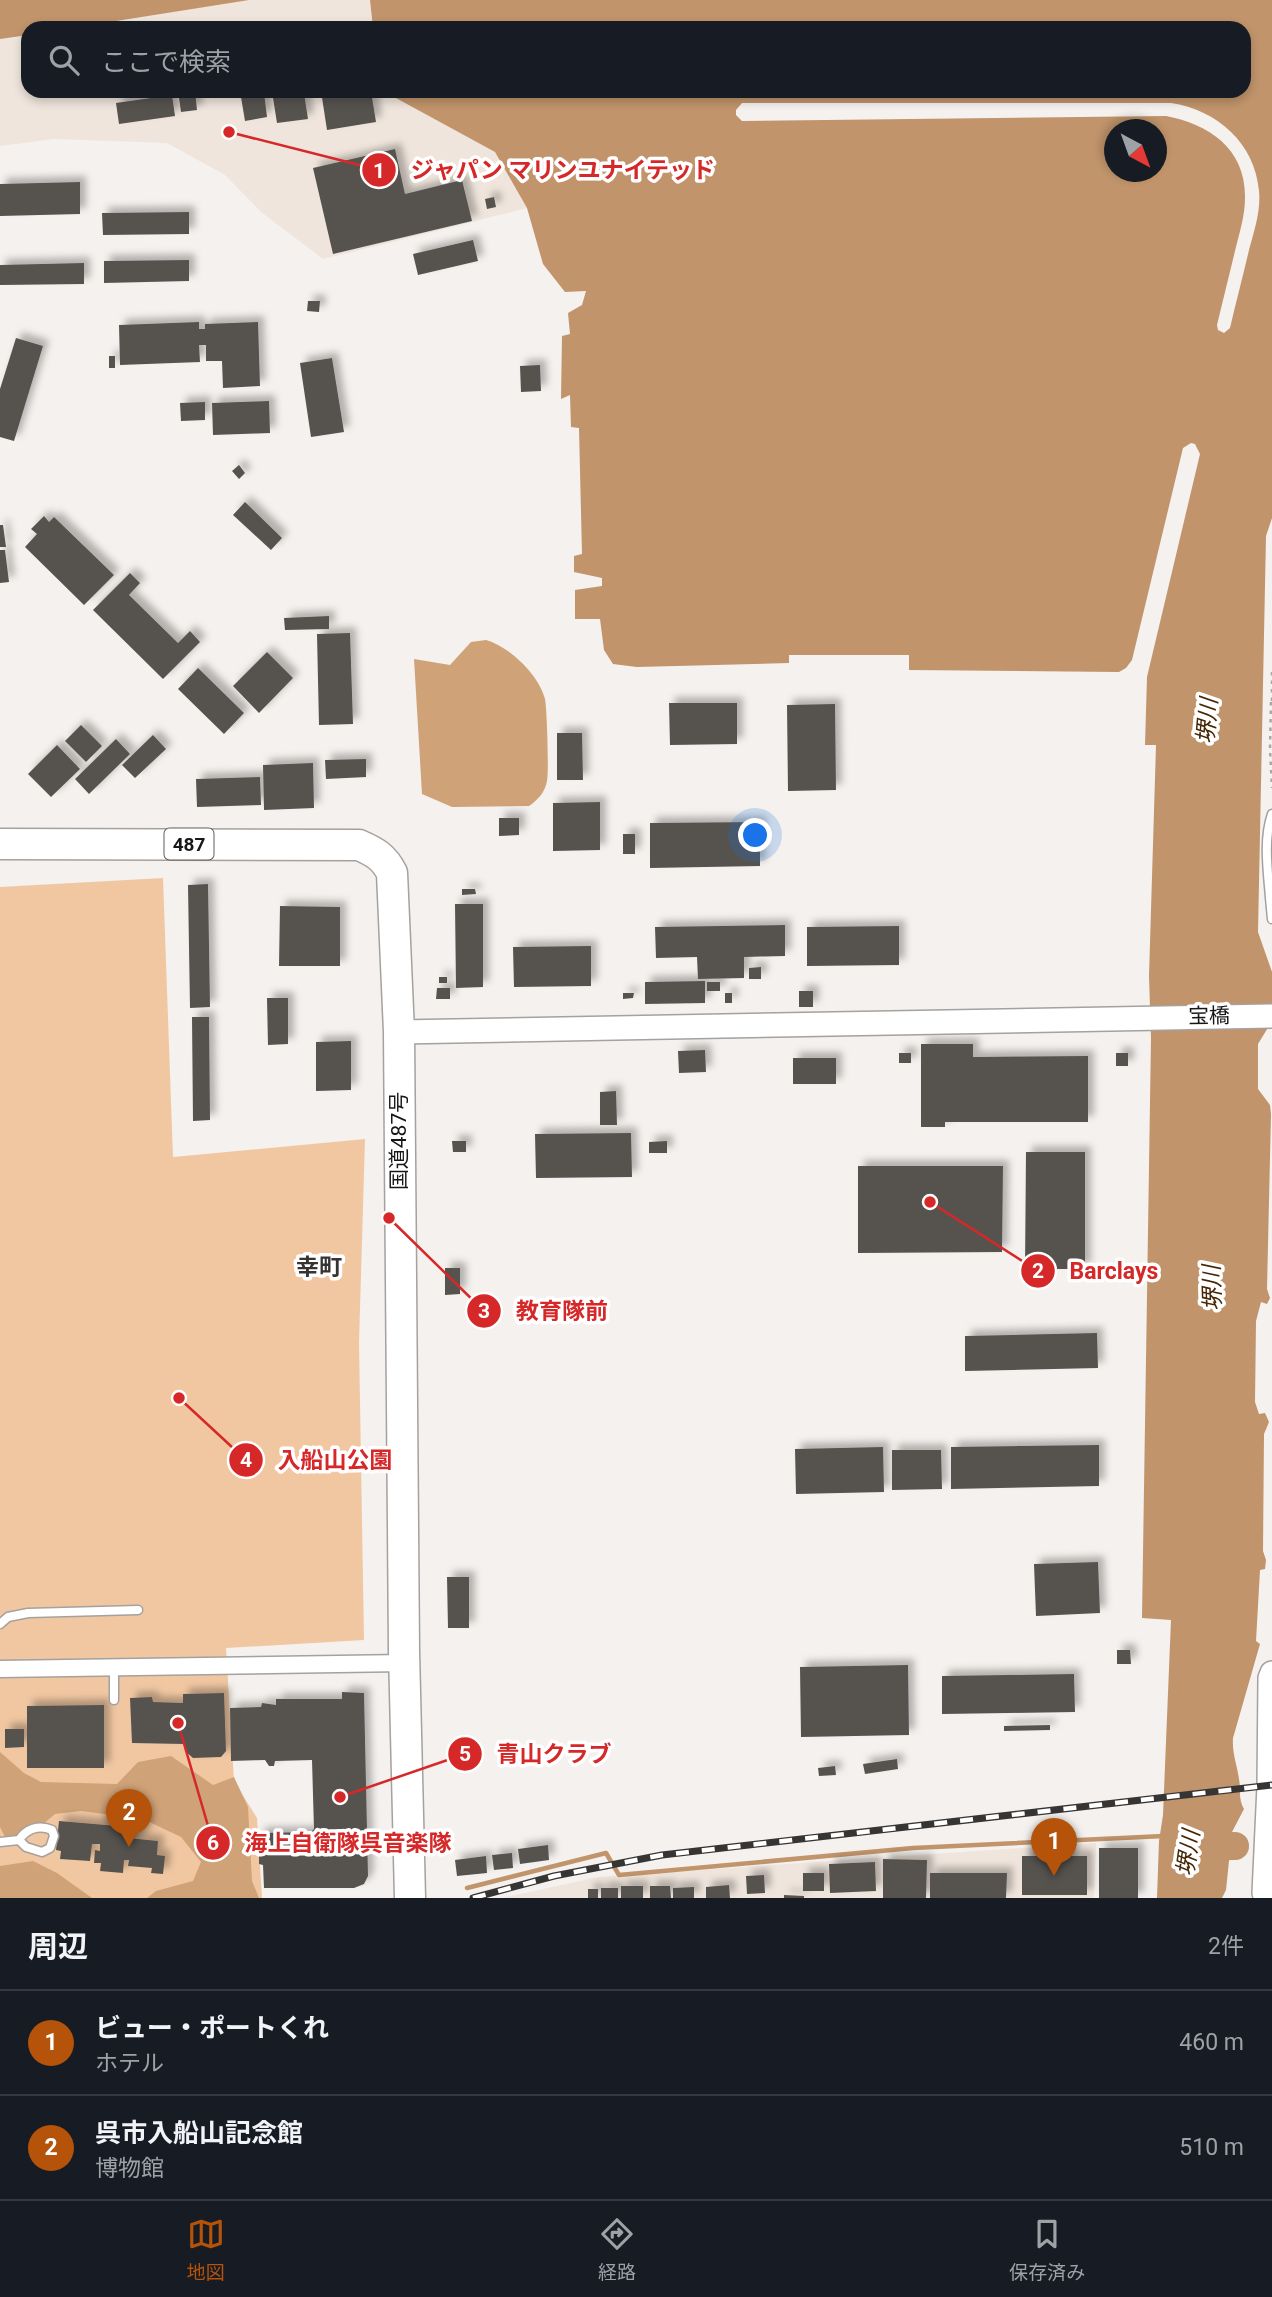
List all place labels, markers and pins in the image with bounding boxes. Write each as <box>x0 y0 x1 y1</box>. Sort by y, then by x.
callout: ジャパン マリンユナイテッド <box>362 148 729 192</box>
callout: Barclays <box>1021 1249 1173 1293</box>
callout: 教育隊前 <box>467 1289 622 1333</box>
callout: 入船山公園 <box>228 1438 406 1482</box>
callout: 青山クラブ <box>447 1732 625 1776</box>
pin: 2 <box>106 1789 152 1847</box>
pin: 1 <box>1031 1818 1077 1876</box>
callout: 海上自衛隊呉音楽隊 <box>196 1821 466 1865</box>

